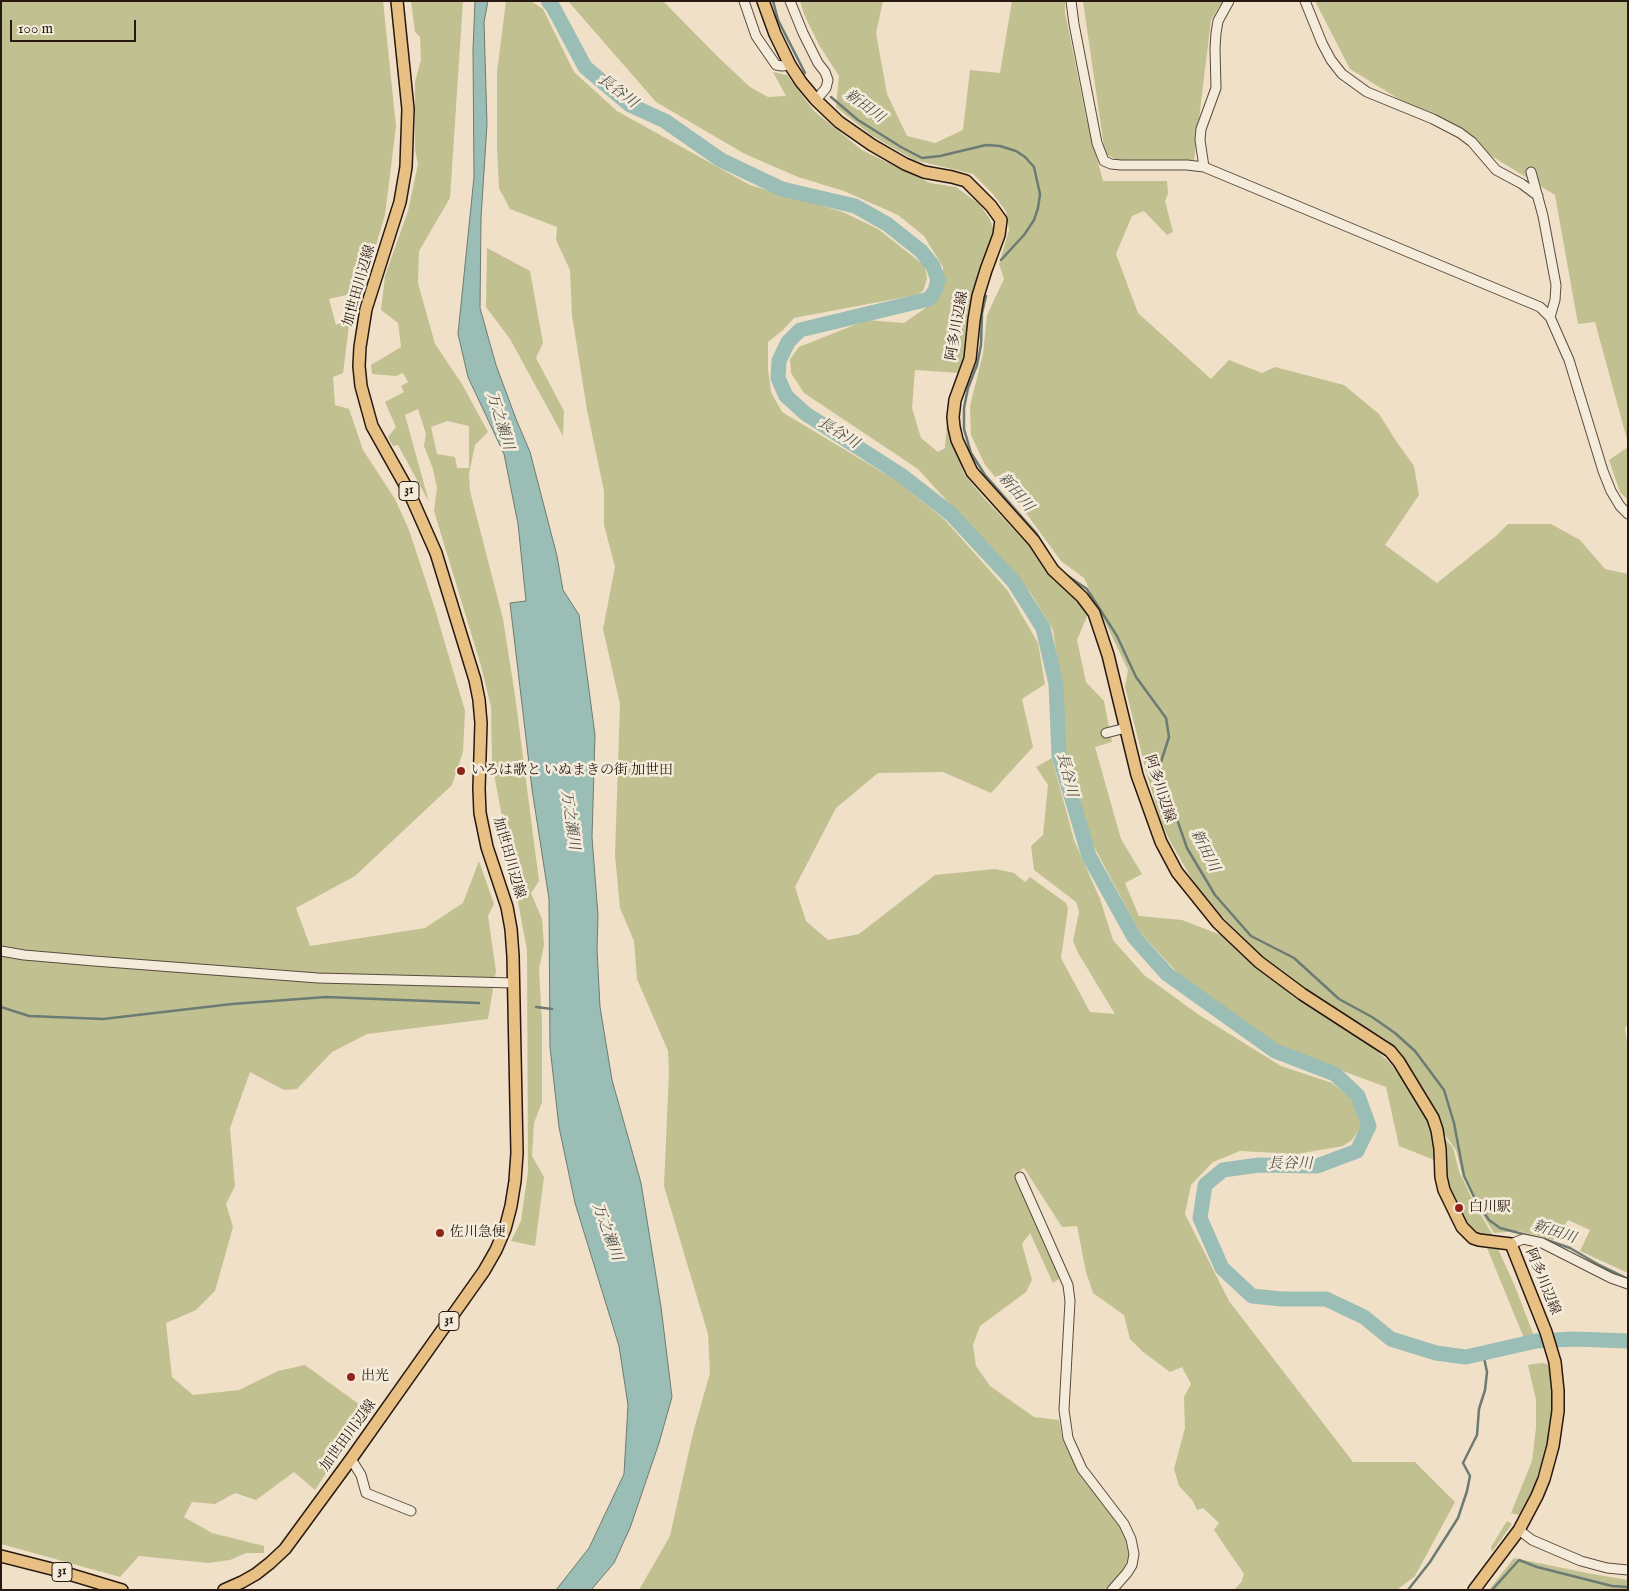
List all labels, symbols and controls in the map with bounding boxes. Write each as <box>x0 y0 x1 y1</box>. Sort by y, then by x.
scale bar <box>12 10 139 42</box>
text: 100 m <box>18 19 53 38</box>
water label: 長谷川 <box>594 71 640 113</box>
water label: 新田川 <box>841 86 887 128</box>
street label: 加世田川辺線 <box>340 243 380 329</box>
street label: 阿多川辺線 <box>944 290 972 362</box>
water label: 万之瀬川 <box>482 390 516 452</box>
water label: 長谷川 <box>814 414 862 454</box>
water label: 新田川 <box>993 470 1037 516</box>
road number: 31 <box>399 482 419 501</box>
water label: 長谷川 <box>1052 751 1080 799</box>
street label: 阿多川辺線 <box>1140 753 1178 825</box>
place label: いろは歌と いぬまきの街 加世田 <box>471 763 673 779</box>
marker: いろは歌と いぬまきの街 加世田 <box>455 765 467 777</box>
water label: 万之瀬川 <box>556 789 582 851</box>
street label: 加世田川辺線 <box>488 815 528 901</box>
water label: 新田川 <box>1186 827 1222 875</box>
water label: 長谷川 <box>1268 1156 1312 1174</box>
place label: 白川駅 <box>1469 1200 1511 1216</box>
water label: 万之瀬川 <box>587 1201 625 1263</box>
marker: 白川駅 <box>1453 1202 1465 1214</box>
water label: 新田川 <box>1530 1217 1578 1249</box>
place label: 佐川急便 <box>450 1225 506 1241</box>
marker: 佐川急便 <box>434 1227 446 1239</box>
street label: 阿多川辺線 <box>1521 1246 1563 1318</box>
road number: 31 <box>439 1312 459 1330</box>
place label: 出光 <box>361 1369 389 1385</box>
marker: 出光 <box>345 1371 357 1383</box>
street label: 加世田川辺線 <box>318 1397 380 1475</box>
road number: 31 <box>52 1562 72 1581</box>

